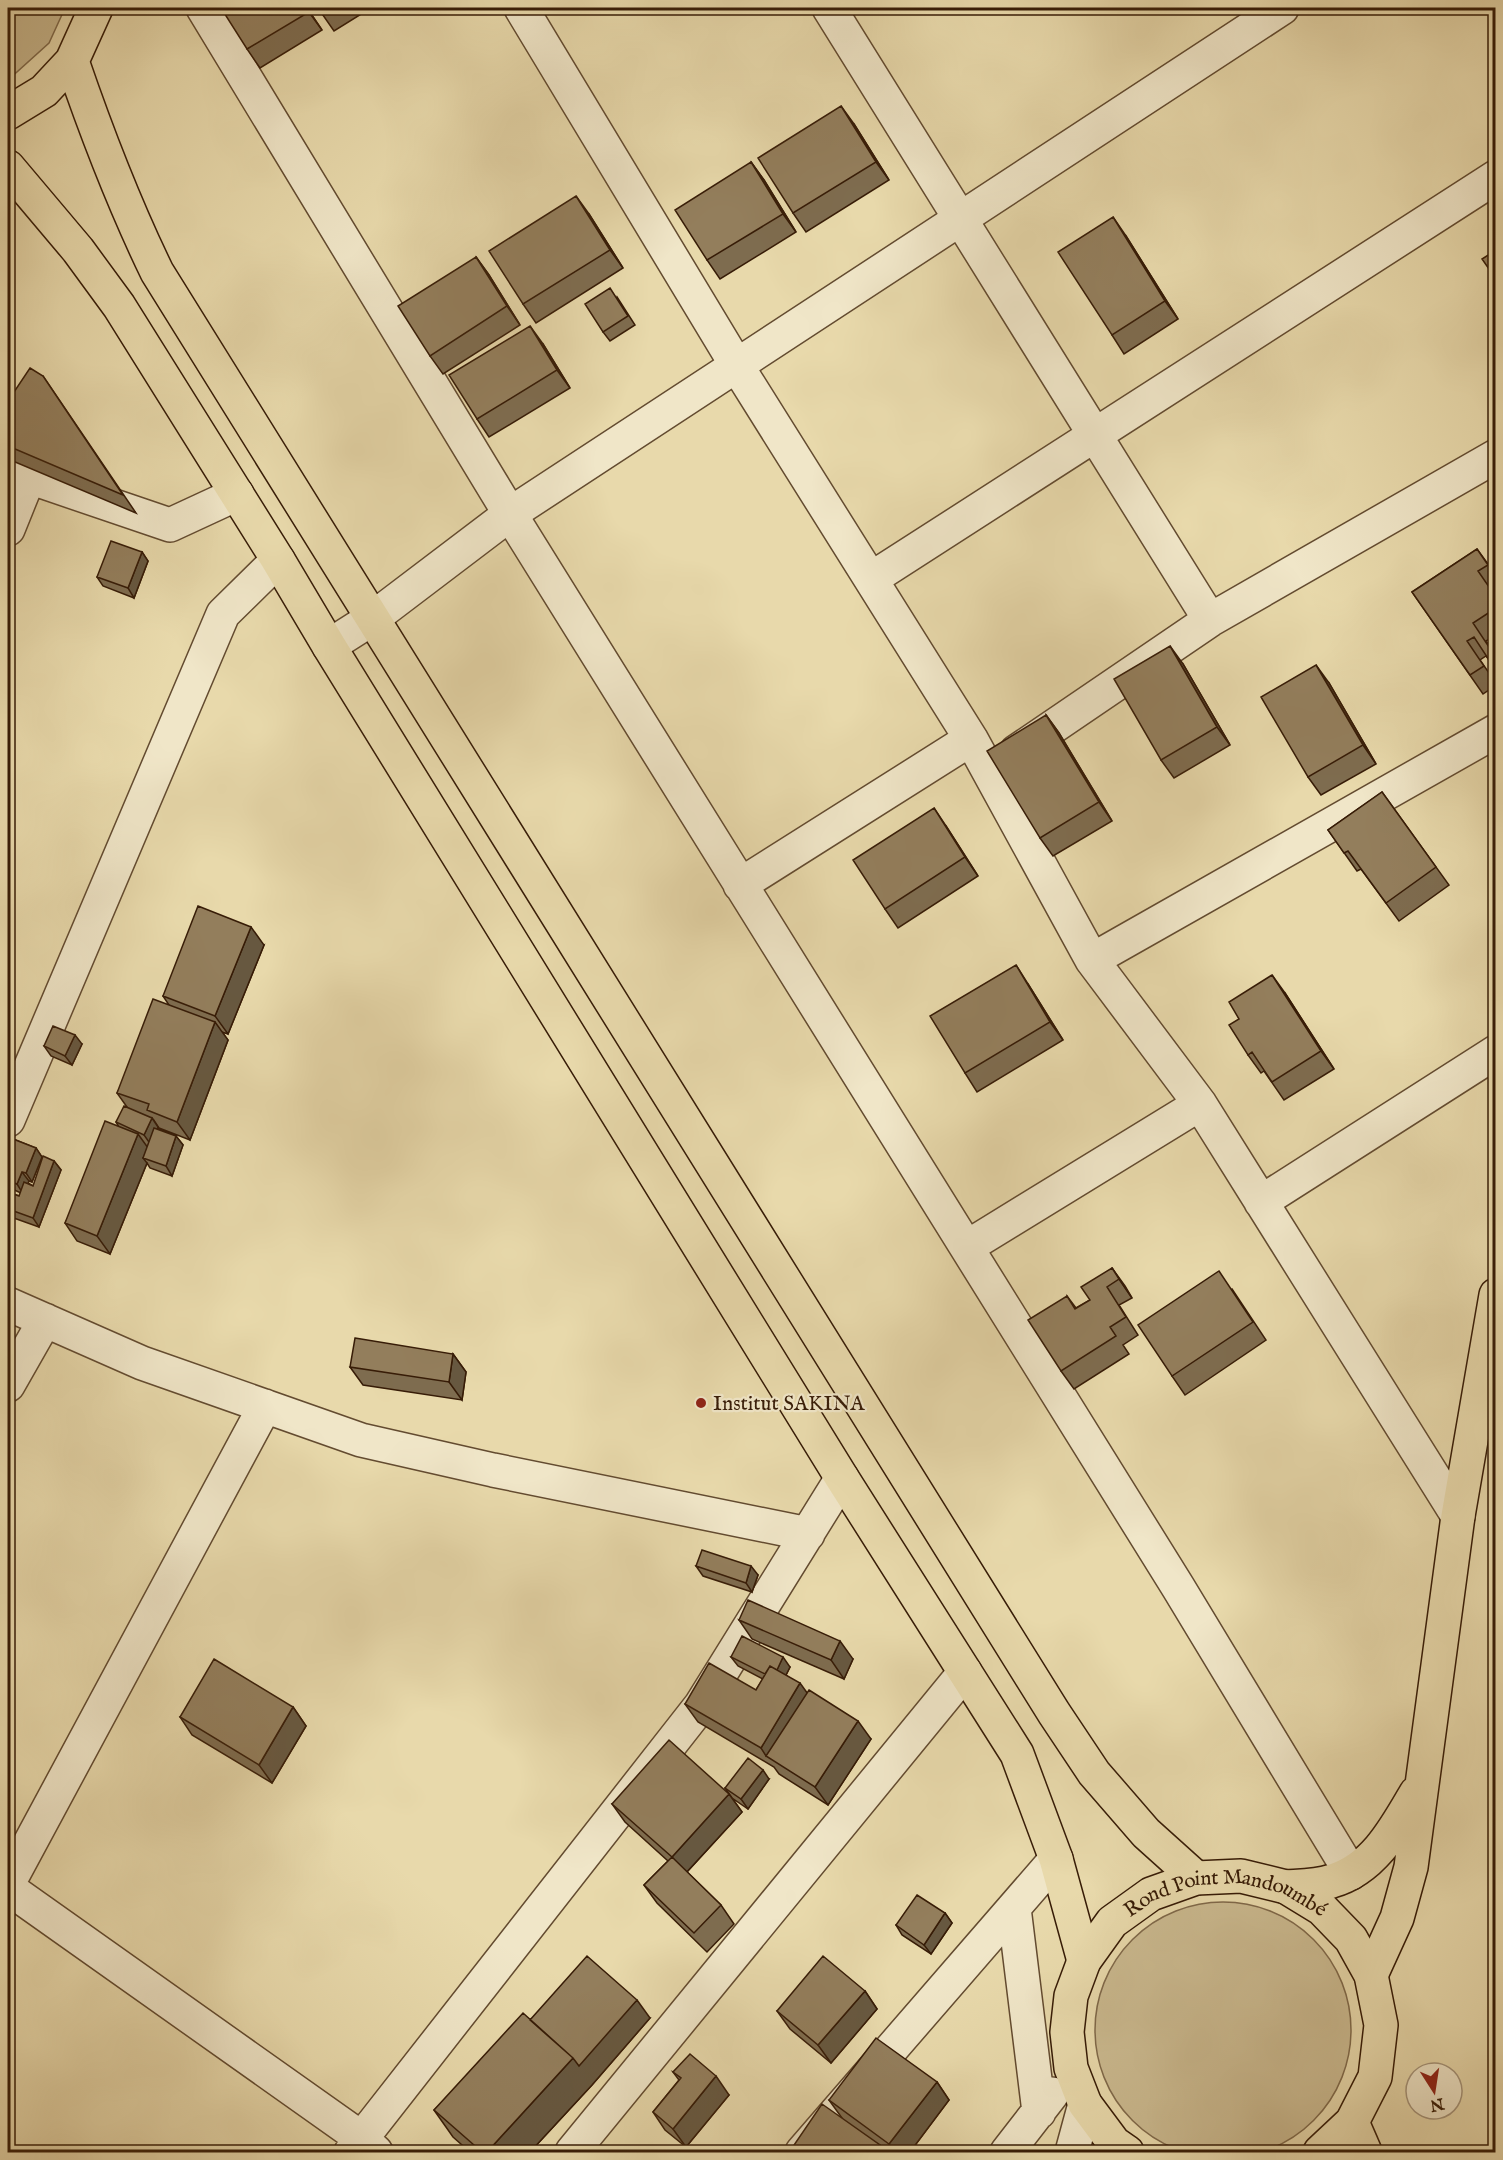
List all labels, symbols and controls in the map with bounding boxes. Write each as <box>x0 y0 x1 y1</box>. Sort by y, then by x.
place label: Institut SAKINA <box>713 1391 865 1418</box>
marker: Institut SAKINA <box>694 1396 708 1410</box>
text: Rond Point Mandoumbé <box>1119 1864 1332 1924</box>
street label: Rond Point Mandoumbé <box>1116 1906 1332 1932</box>
north arrow <box>1404 2061 1464 2121</box>
text: N <box>1428 2092 1447 2115</box>

